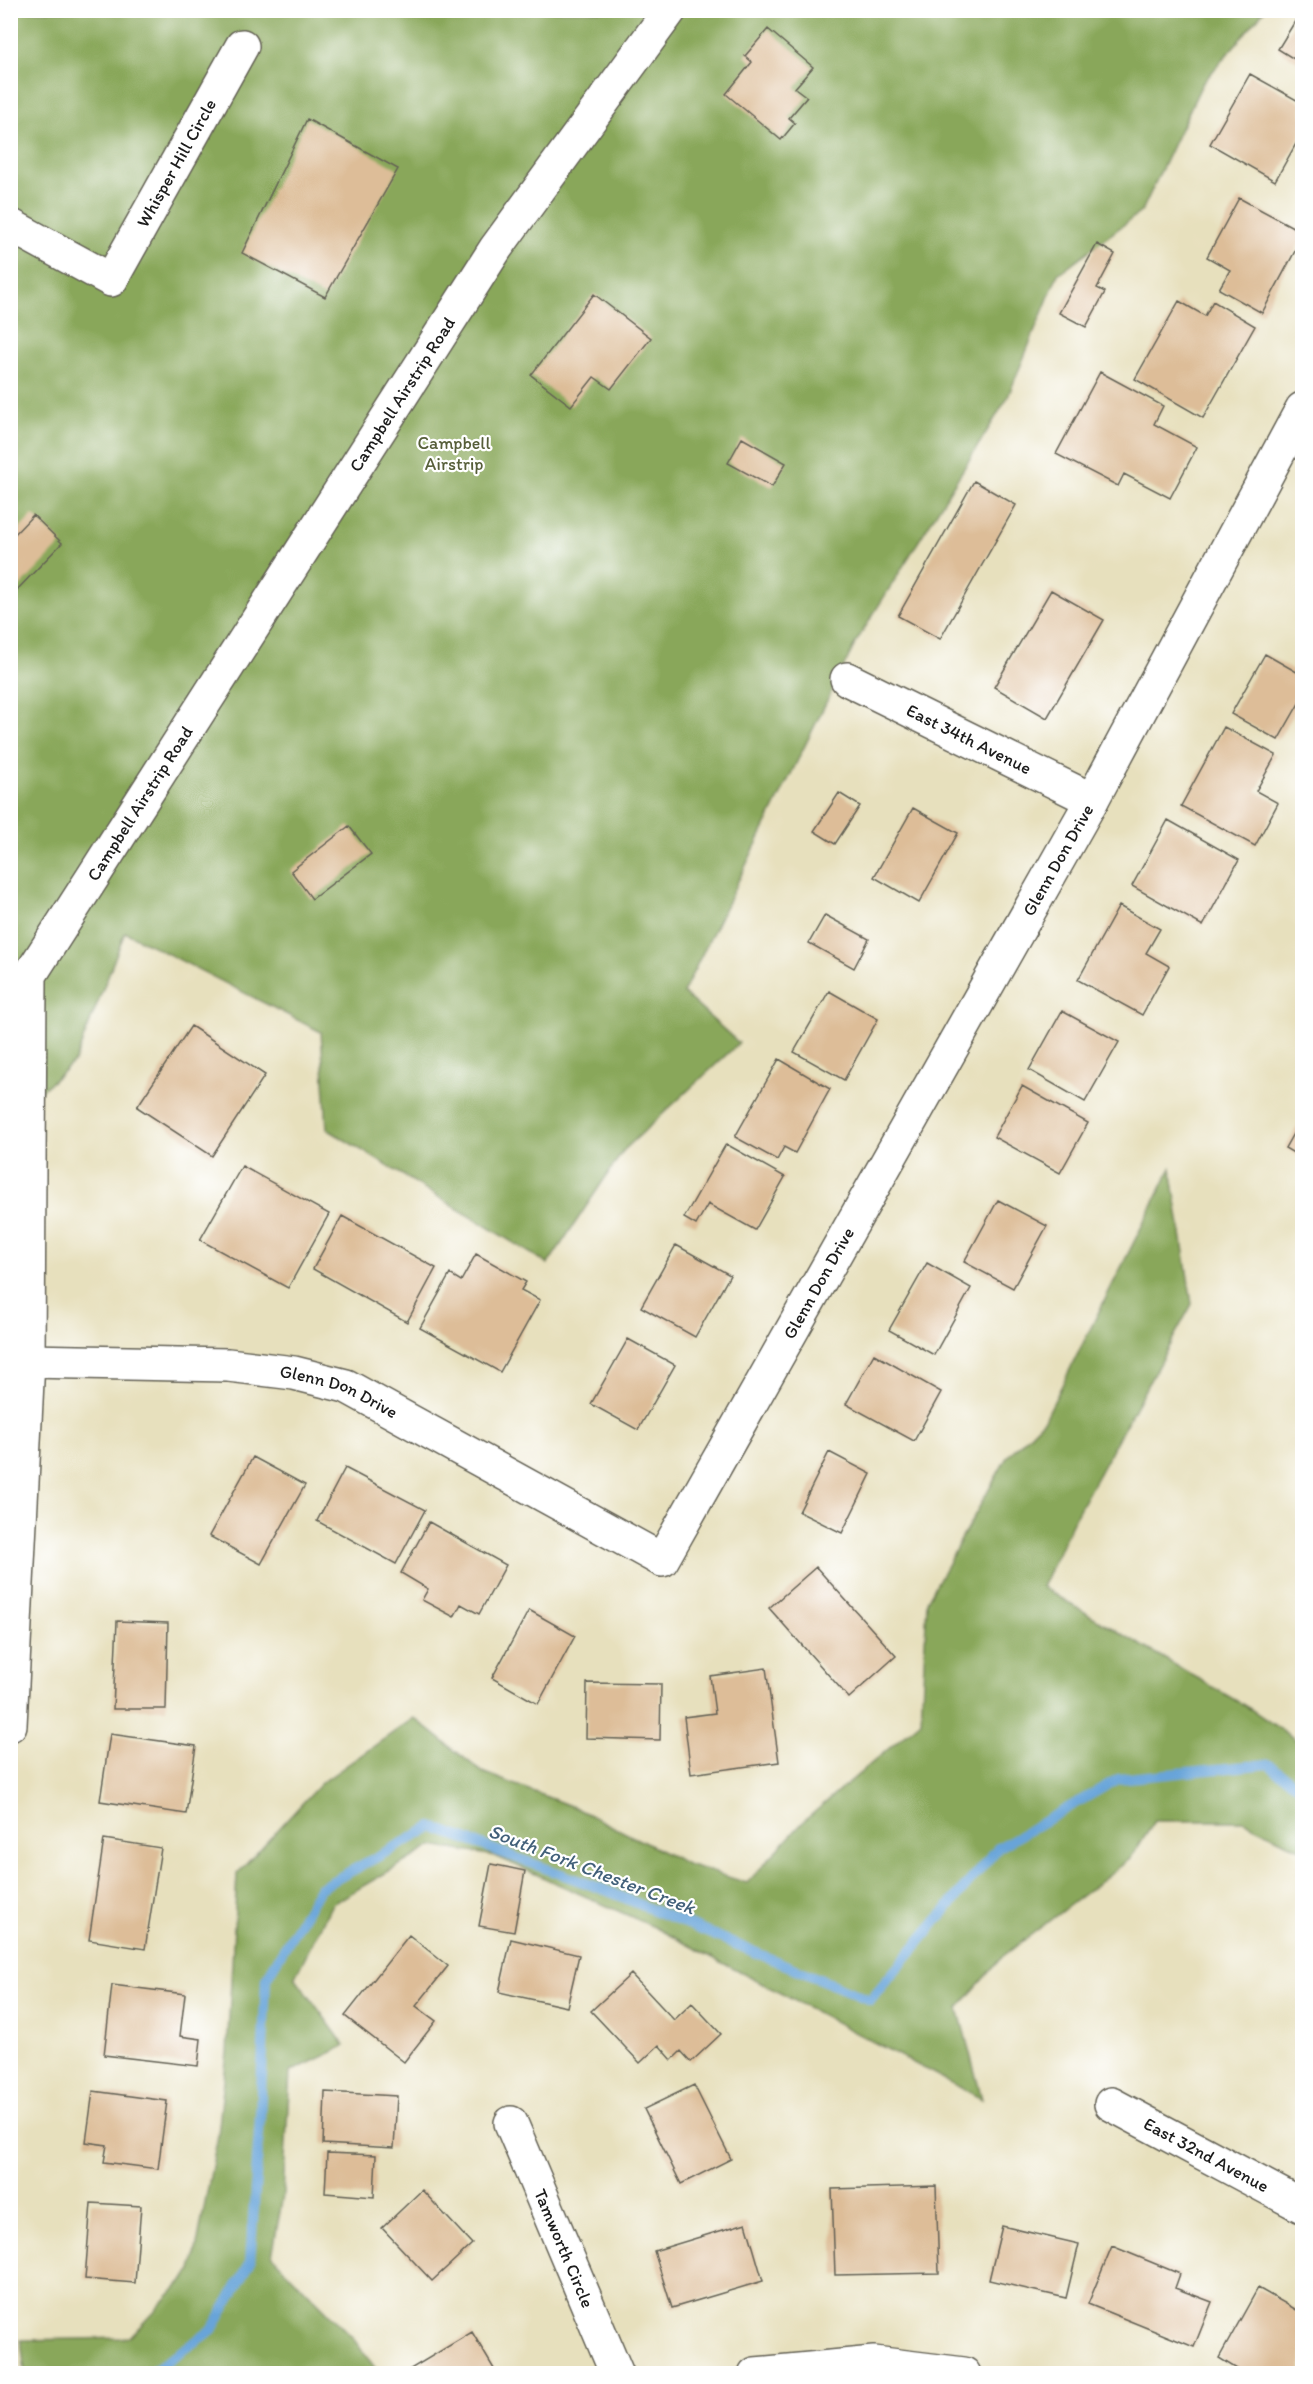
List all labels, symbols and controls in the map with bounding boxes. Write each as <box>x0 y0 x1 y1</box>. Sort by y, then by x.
street label: Whisper Hill Circle <box>132 95 221 231</box>
street label: Campbell Airstrip Road <box>344 313 460 475</box>
park label: Campbell Airstrip <box>417 432 491 474</box>
street label: East 34th Avenue <box>903 699 1035 779</box>
street label: Campbell Airstrip Road <box>82 722 198 885</box>
street label: Glenn Don Drive <box>1018 800 1098 920</box>
street label: Glenn Don Drive <box>778 1223 859 1343</box>
street label: Glenn Don Drive <box>279 1360 402 1423</box>
water label: South Fork Chester Creek <box>485 1819 700 1920</box>
street label: East 32nd Avenue <box>1140 2112 1273 2197</box>
street label: Tamworth Circle <box>529 2186 599 2311</box>

